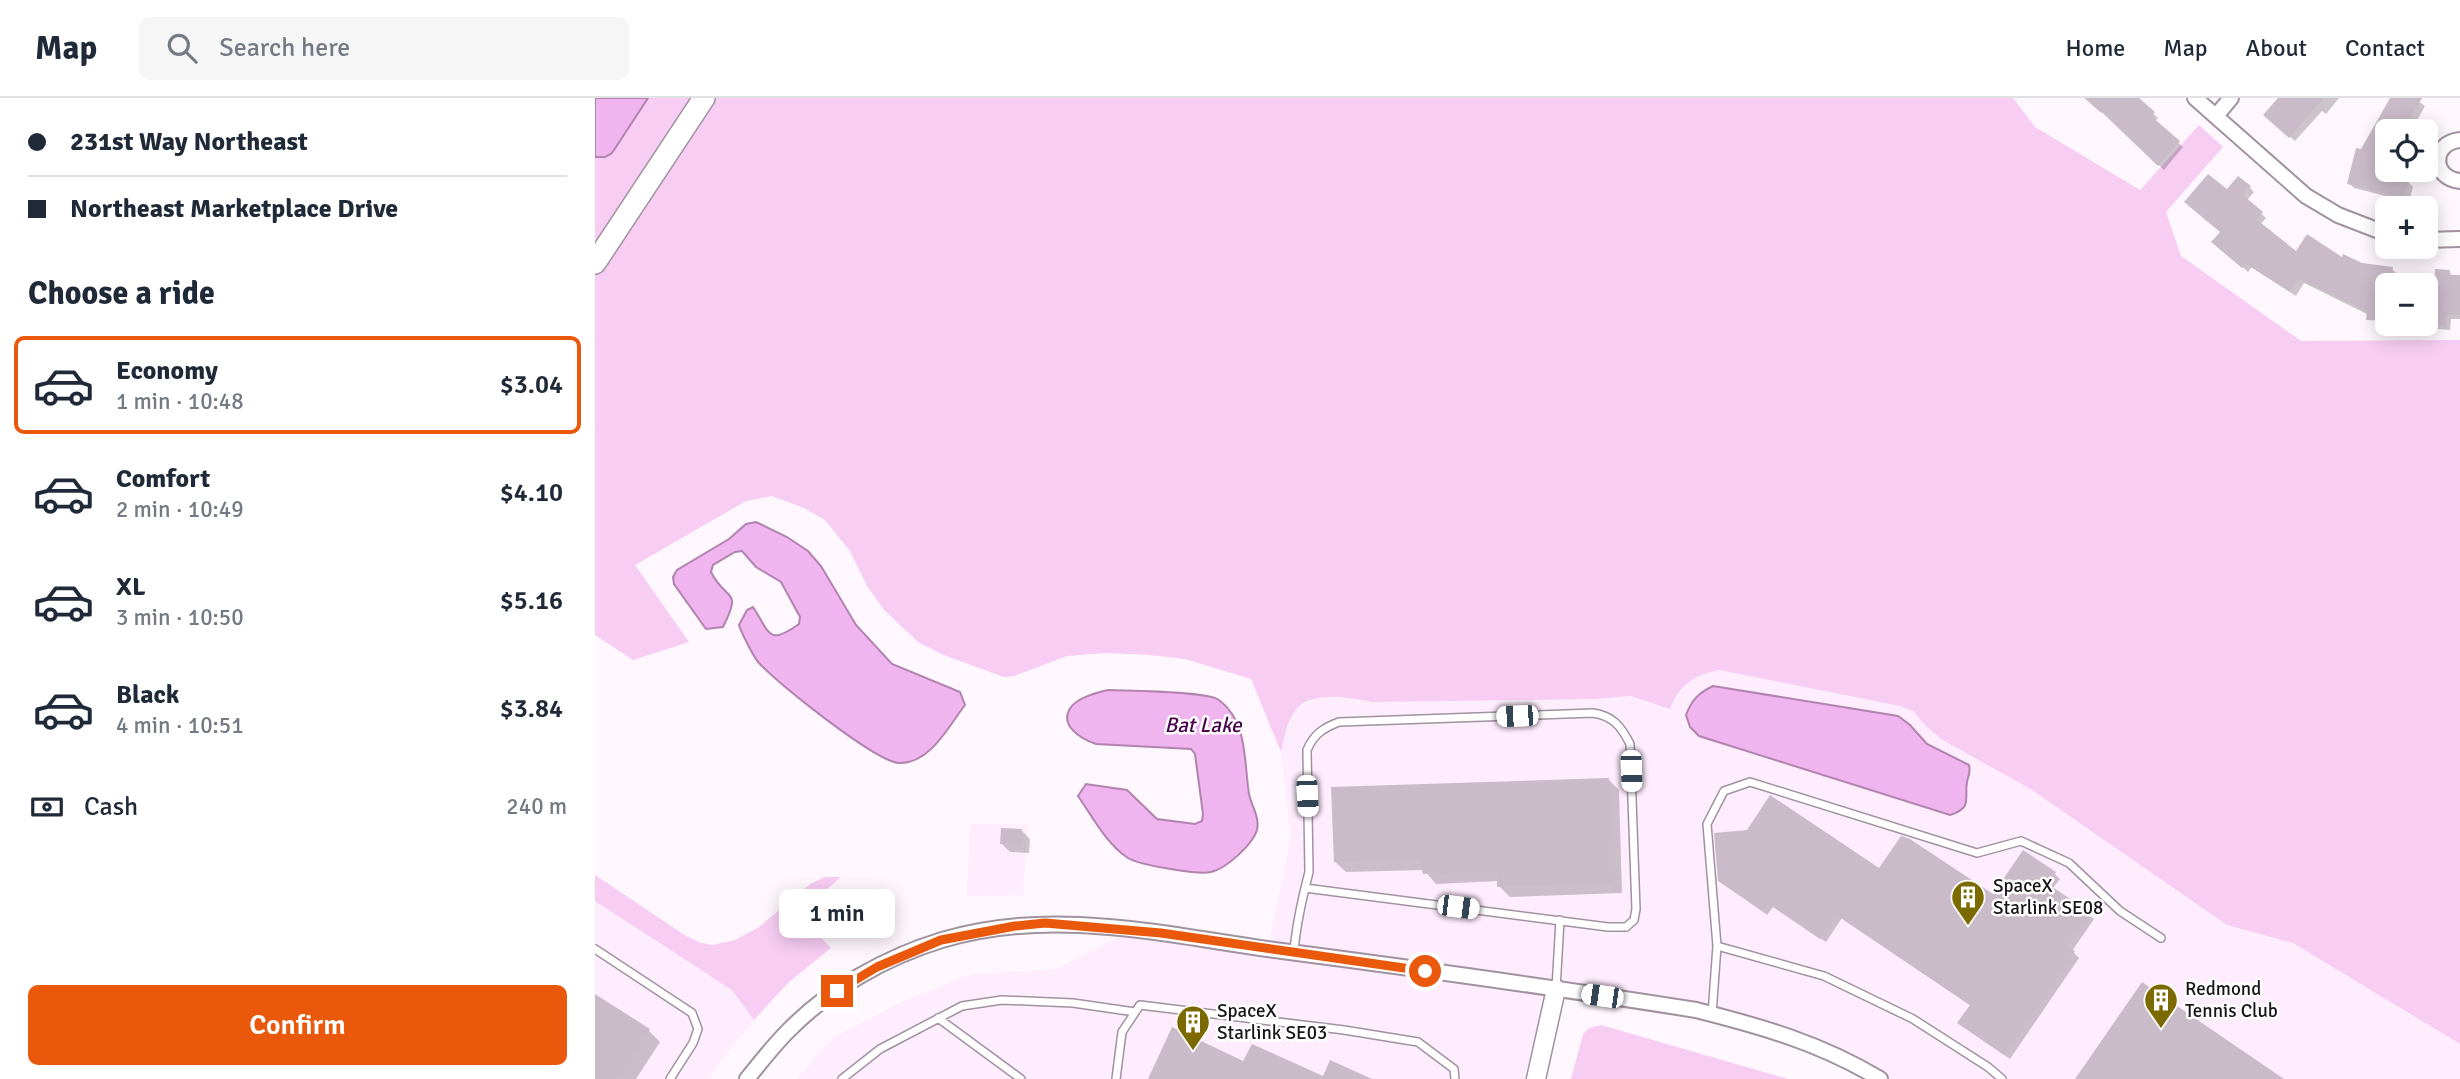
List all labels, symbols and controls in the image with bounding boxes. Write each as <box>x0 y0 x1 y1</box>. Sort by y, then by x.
search box <box>139 17 629 80</box>
text: Map <box>35 28 97 69</box>
icon: search <box>163 29 201 67</box>
text: Search here <box>219 32 350 64</box>
text: Home <box>2065 33 2125 63</box>
text: Map <box>2163 33 2208 63</box>
text: About <box>2246 33 2307 63</box>
text: Contact <box>2345 33 2425 63</box>
map controls <box>2375 119 2438 336</box>
button: locate <box>2375 119 2438 182</box>
text: 231st Way Northeast <box>70 126 308 158</box>
text: Northeast Marketplace Drive <box>70 193 398 225</box>
button: + <box>2375 196 2438 259</box>
button: − <box>2375 273 2438 336</box>
text: Choose a ride <box>28 274 215 313</box>
icon: car <box>32 354 95 417</box>
text: Economy <box>116 355 218 387</box>
text: $3.04 <box>500 369 563 401</box>
text: 1 min · 10:48 <box>116 387 244 416</box>
icon: car <box>32 462 95 525</box>
text: Comfort <box>116 463 210 495</box>
text: $4.10 <box>500 477 563 509</box>
text: 2 min · 10:49 <box>116 495 244 524</box>
icon: car <box>32 570 95 633</box>
text: XL <box>116 571 146 603</box>
text: $5.16 <box>500 585 563 617</box>
text: 3 min · 10:50 <box>116 603 244 632</box>
icon: car <box>32 678 95 741</box>
text: Black <box>116 679 179 711</box>
text: $3.84 <box>500 693 563 725</box>
car <box>1496 705 1539 727</box>
text: 4 min · 10:51 <box>116 711 244 740</box>
water label: Bat Lake <box>1164 712 1243 738</box>
car <box>1620 750 1643 792</box>
car <box>1296 774 1319 818</box>
icon: cash <box>28 788 66 826</box>
text: Cash <box>84 791 138 823</box>
text: 240 m <box>506 792 567 821</box>
place label: SpaceX Starlink SE08 <box>1993 874 2103 920</box>
building icon: SpaceX Starlink SE08 <box>1949 878 1987 927</box>
callout: 1 min <box>779 890 895 938</box>
car <box>1436 894 1481 920</box>
text: 1 min <box>809 899 865 928</box>
route start <box>1409 955 1441 987</box>
route end <box>821 975 853 1007</box>
place label: Redmond Tennis Club <box>2185 977 2278 1023</box>
building icon: Redmond Tennis Club <box>2142 981 2180 1030</box>
car <box>1580 983 1625 1009</box>
button: Confirm <box>28 985 567 1065</box>
place label: SpaceX Starlink SE03 <box>1217 999 1327 1045</box>
building icon: SpaceX Starlink SE03 <box>1174 1003 1212 1052</box>

